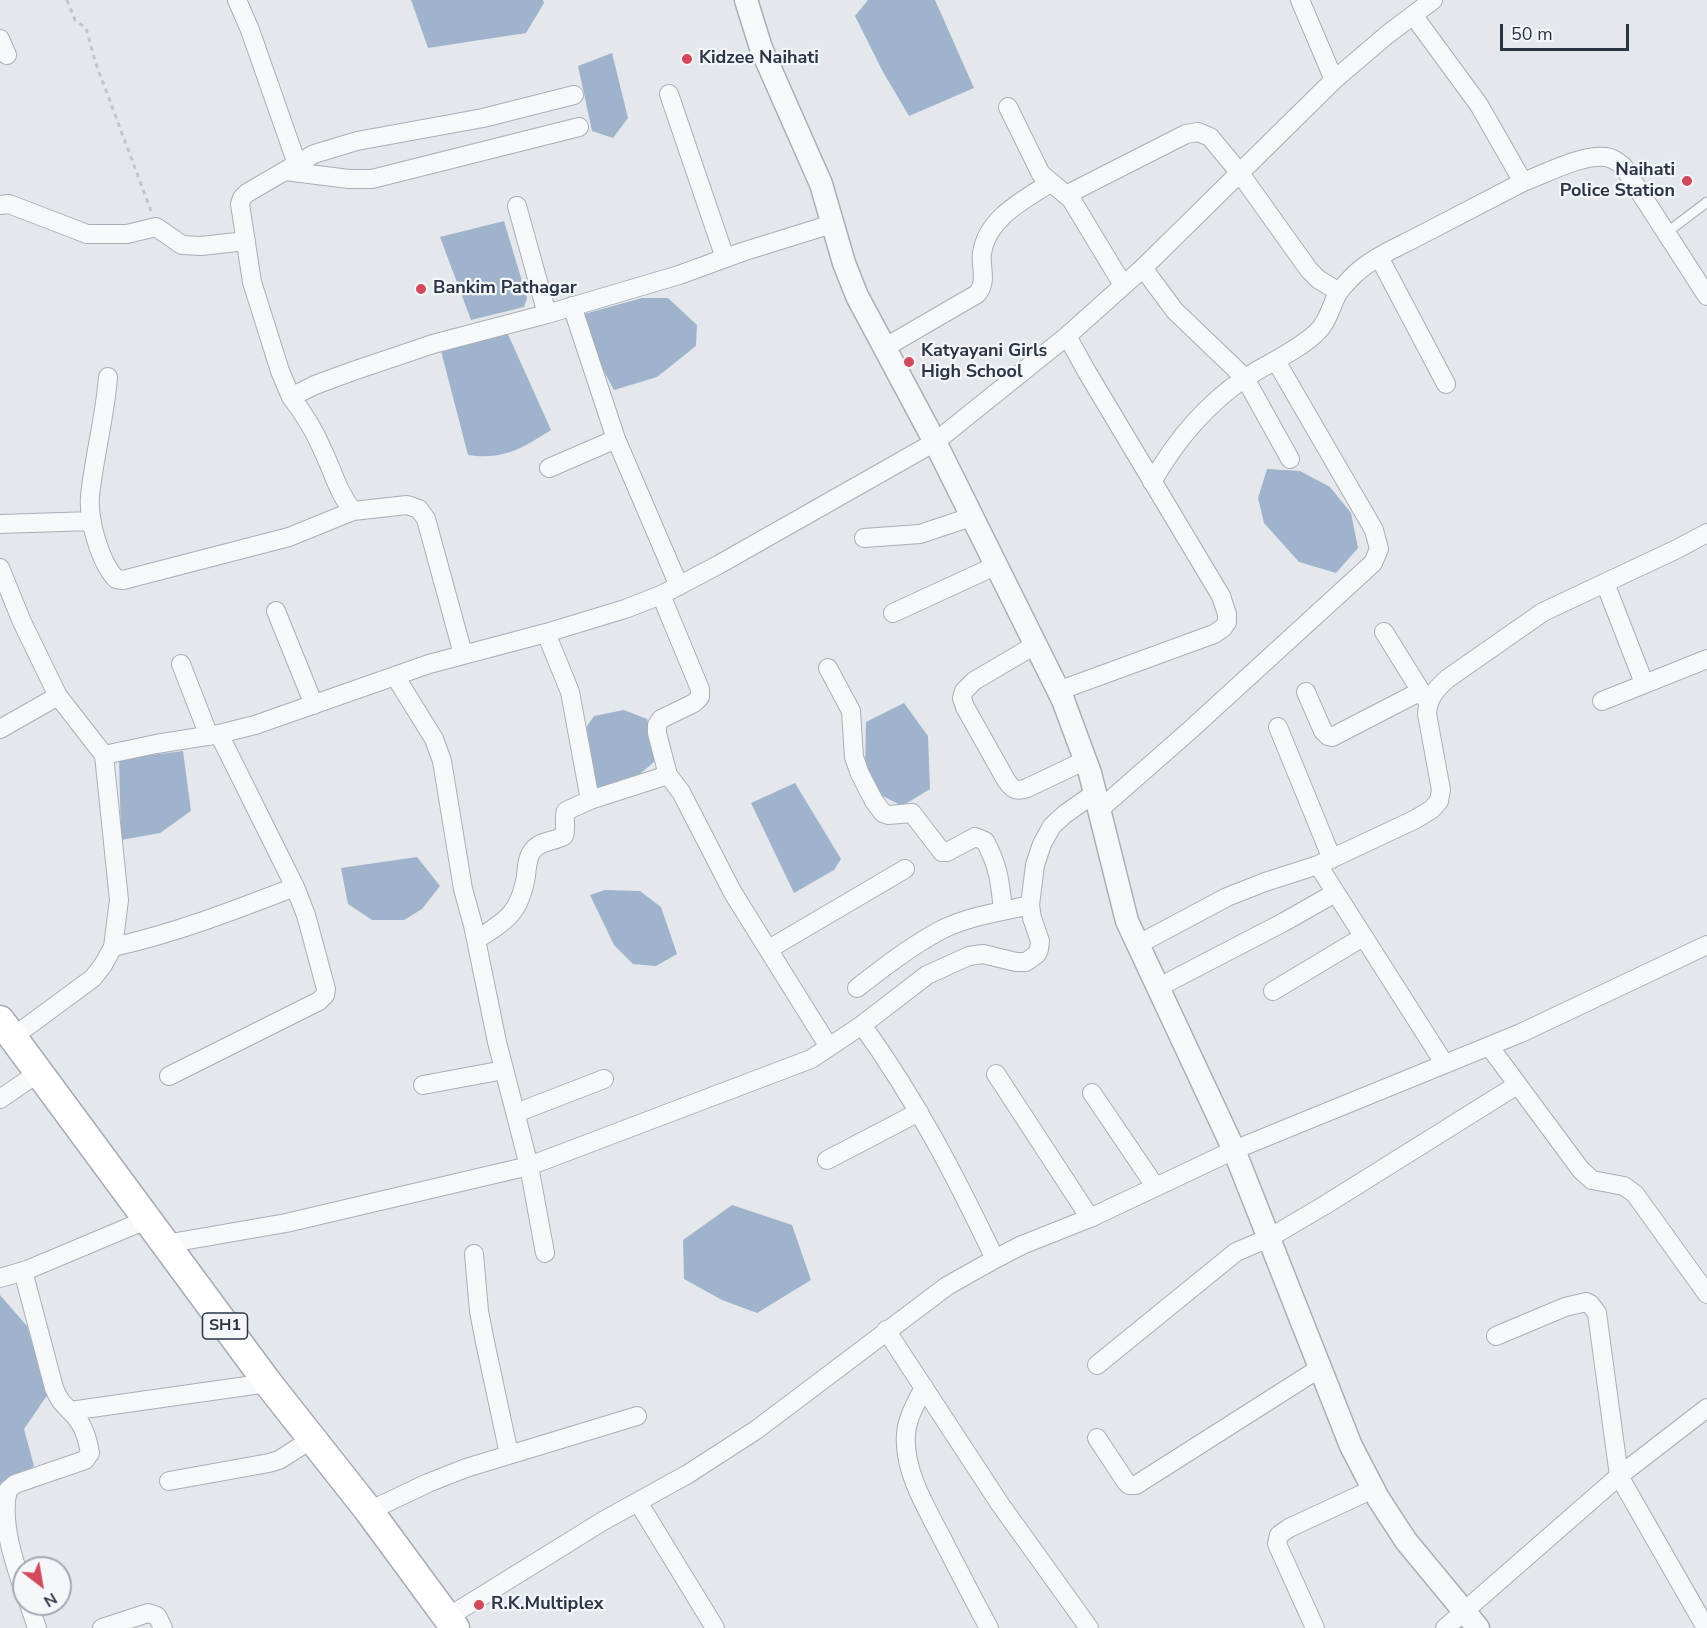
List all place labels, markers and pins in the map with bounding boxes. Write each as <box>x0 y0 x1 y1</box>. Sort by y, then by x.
place label: Kidzee Naihati <box>699 48 819 70</box>
marker: Kidzee Naihati <box>680 52 694 66</box>
place label: Naihati Police Station <box>1560 160 1675 202</box>
marker: Naihati Police Station <box>1680 174 1694 188</box>
place label: Bankim Pathagar <box>433 278 577 300</box>
marker: Bankim Pathagar <box>414 282 428 296</box>
place label: Katyayani Girls High School <box>921 341 1047 384</box>
marker: Katyayani Girls High School <box>902 355 916 369</box>
place label: R.K.Multiplex <box>491 1594 604 1616</box>
marker: R.K.Multiplex <box>472 1598 486 1612</box>

